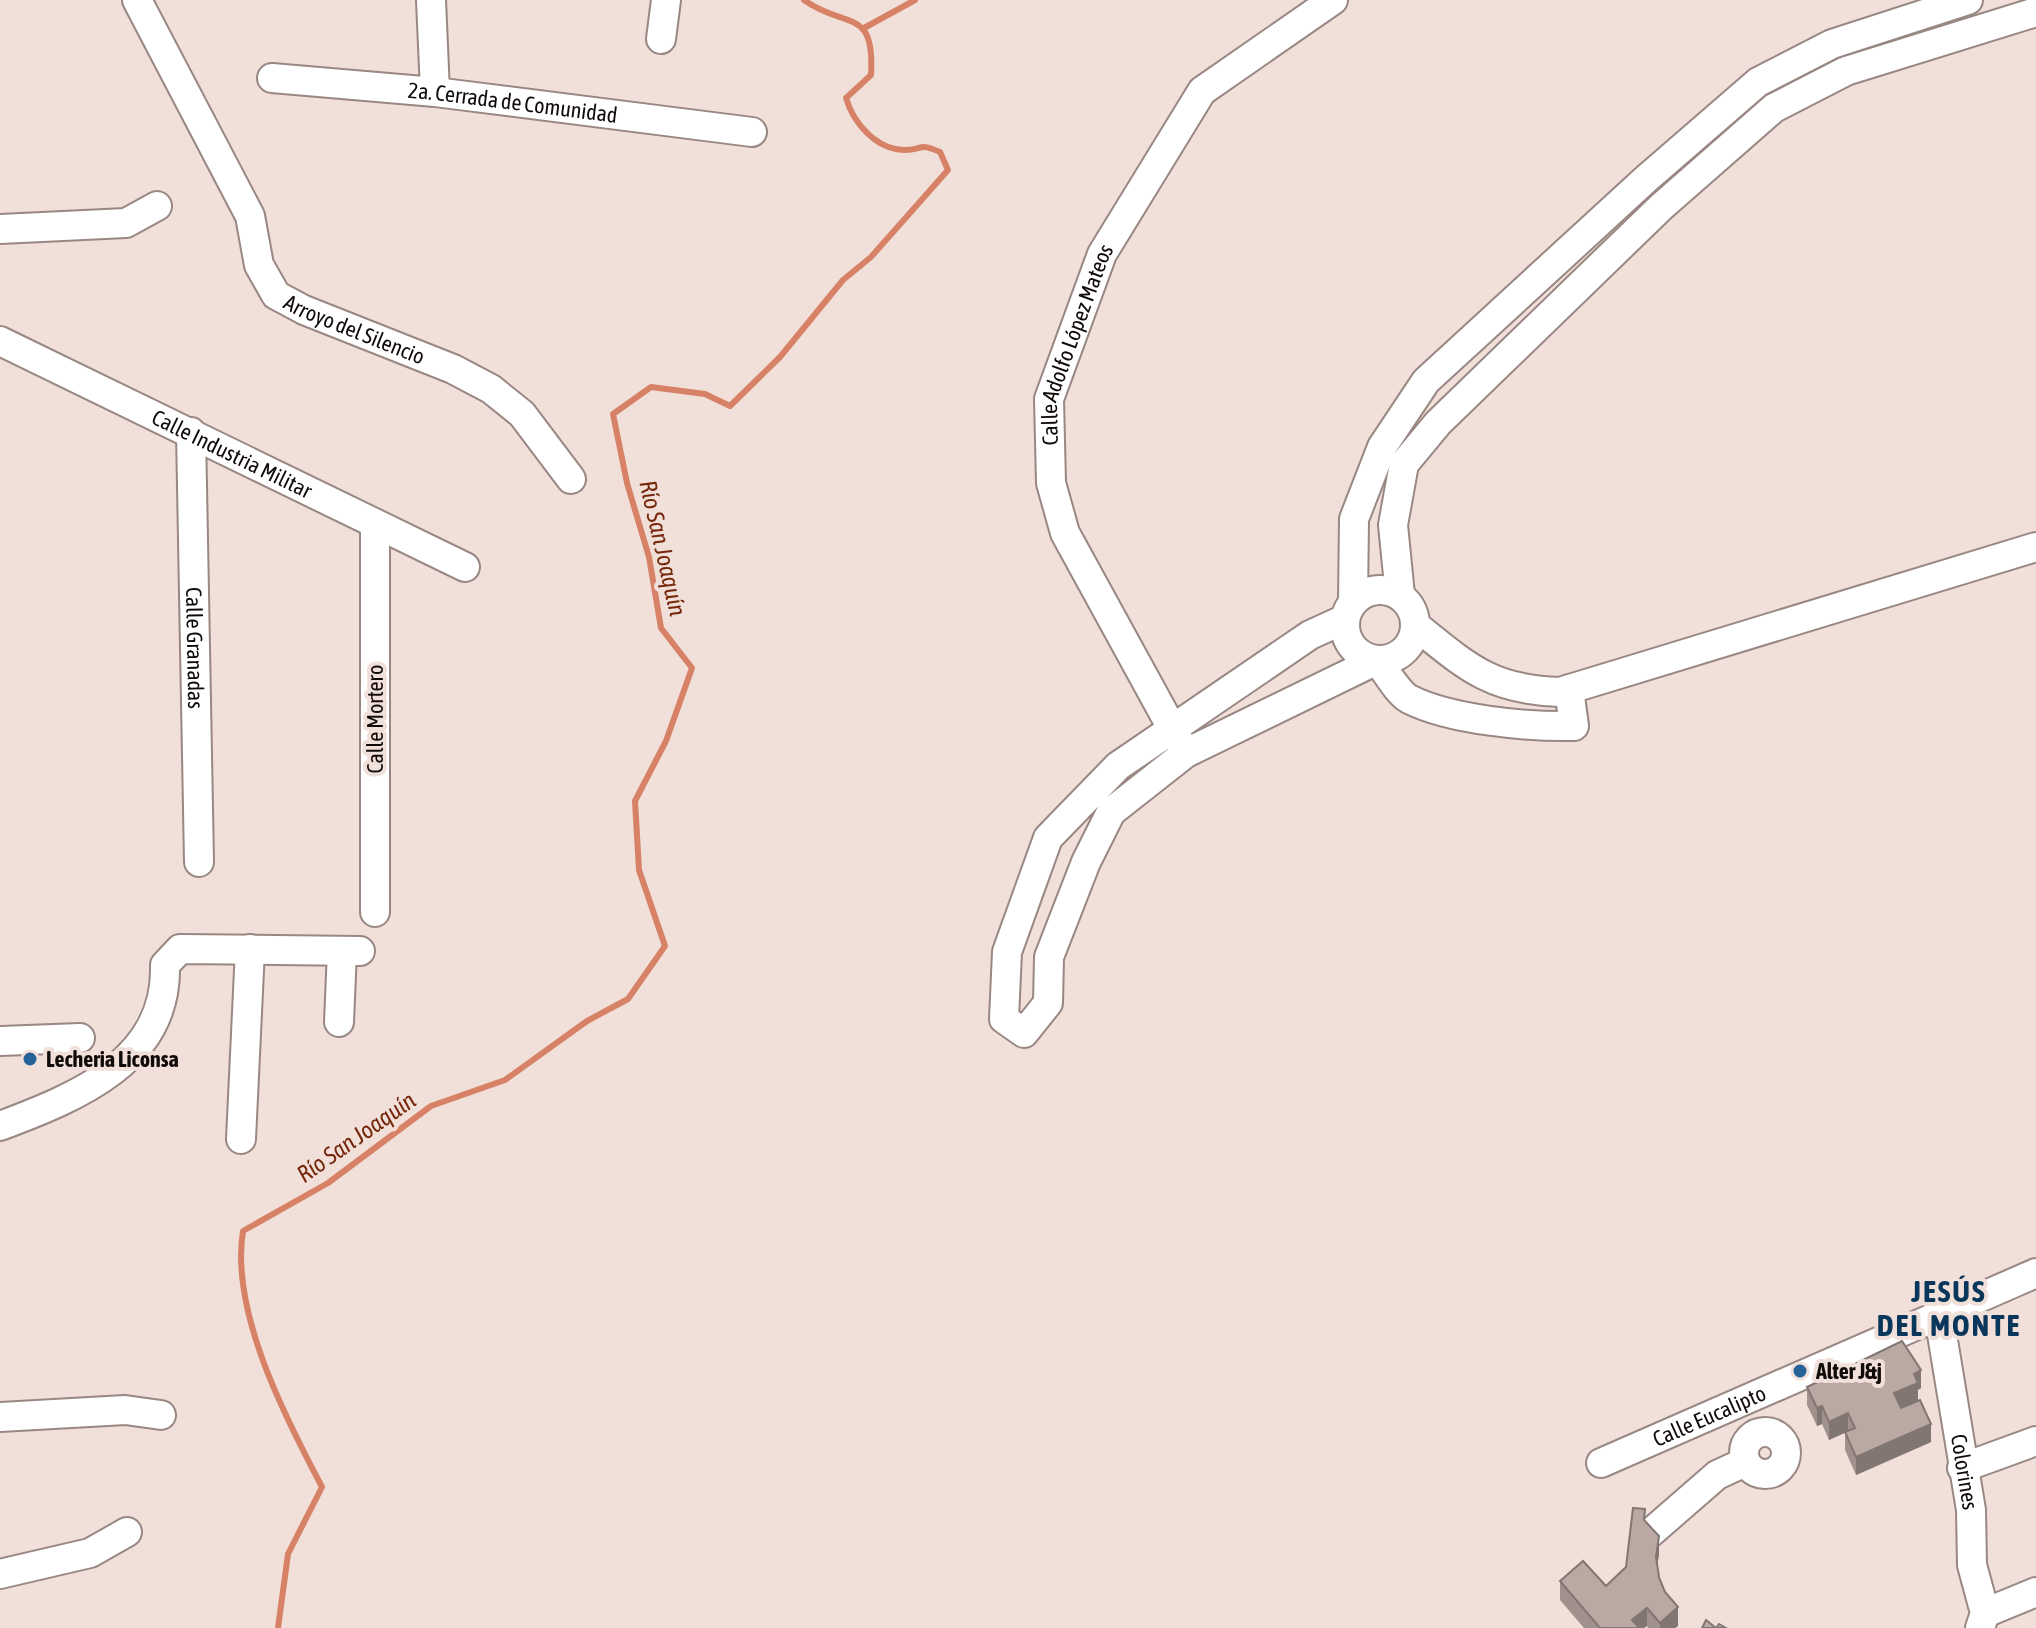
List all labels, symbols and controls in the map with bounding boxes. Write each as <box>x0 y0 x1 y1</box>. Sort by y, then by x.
street label: 2a. Cerrada de Comunidad <box>407 77 619 128</box>
street label: Calle Adolfo López Mateos <box>1036 239 1118 446</box>
street label: Arroyo del Silencio <box>280 289 429 370</box>
street label: Calle Industria Militar <box>148 404 317 504</box>
water label: Río San Joaquín <box>634 477 692 619</box>
street label: Calle Granadas <box>181 587 209 709</box>
street label: Calle Mortero <box>362 665 388 773</box>
place label: Lecheria Liconsa <box>46 1046 179 1072</box>
marker: Lecheria Liconsa <box>21 1050 39 1068</box>
water label: Río San Joaquín <box>292 1086 421 1188</box>
district label: JESÚS DEL MONTE <box>1877 1274 2021 1342</box>
place label: Alter J&j <box>1815 1358 1882 1384</box>
marker: Alter J&j <box>1791 1362 1809 1380</box>
street label: Calle Eucalipto <box>1649 1380 1770 1452</box>
street label: Colorines <box>1946 1432 1984 1512</box>

